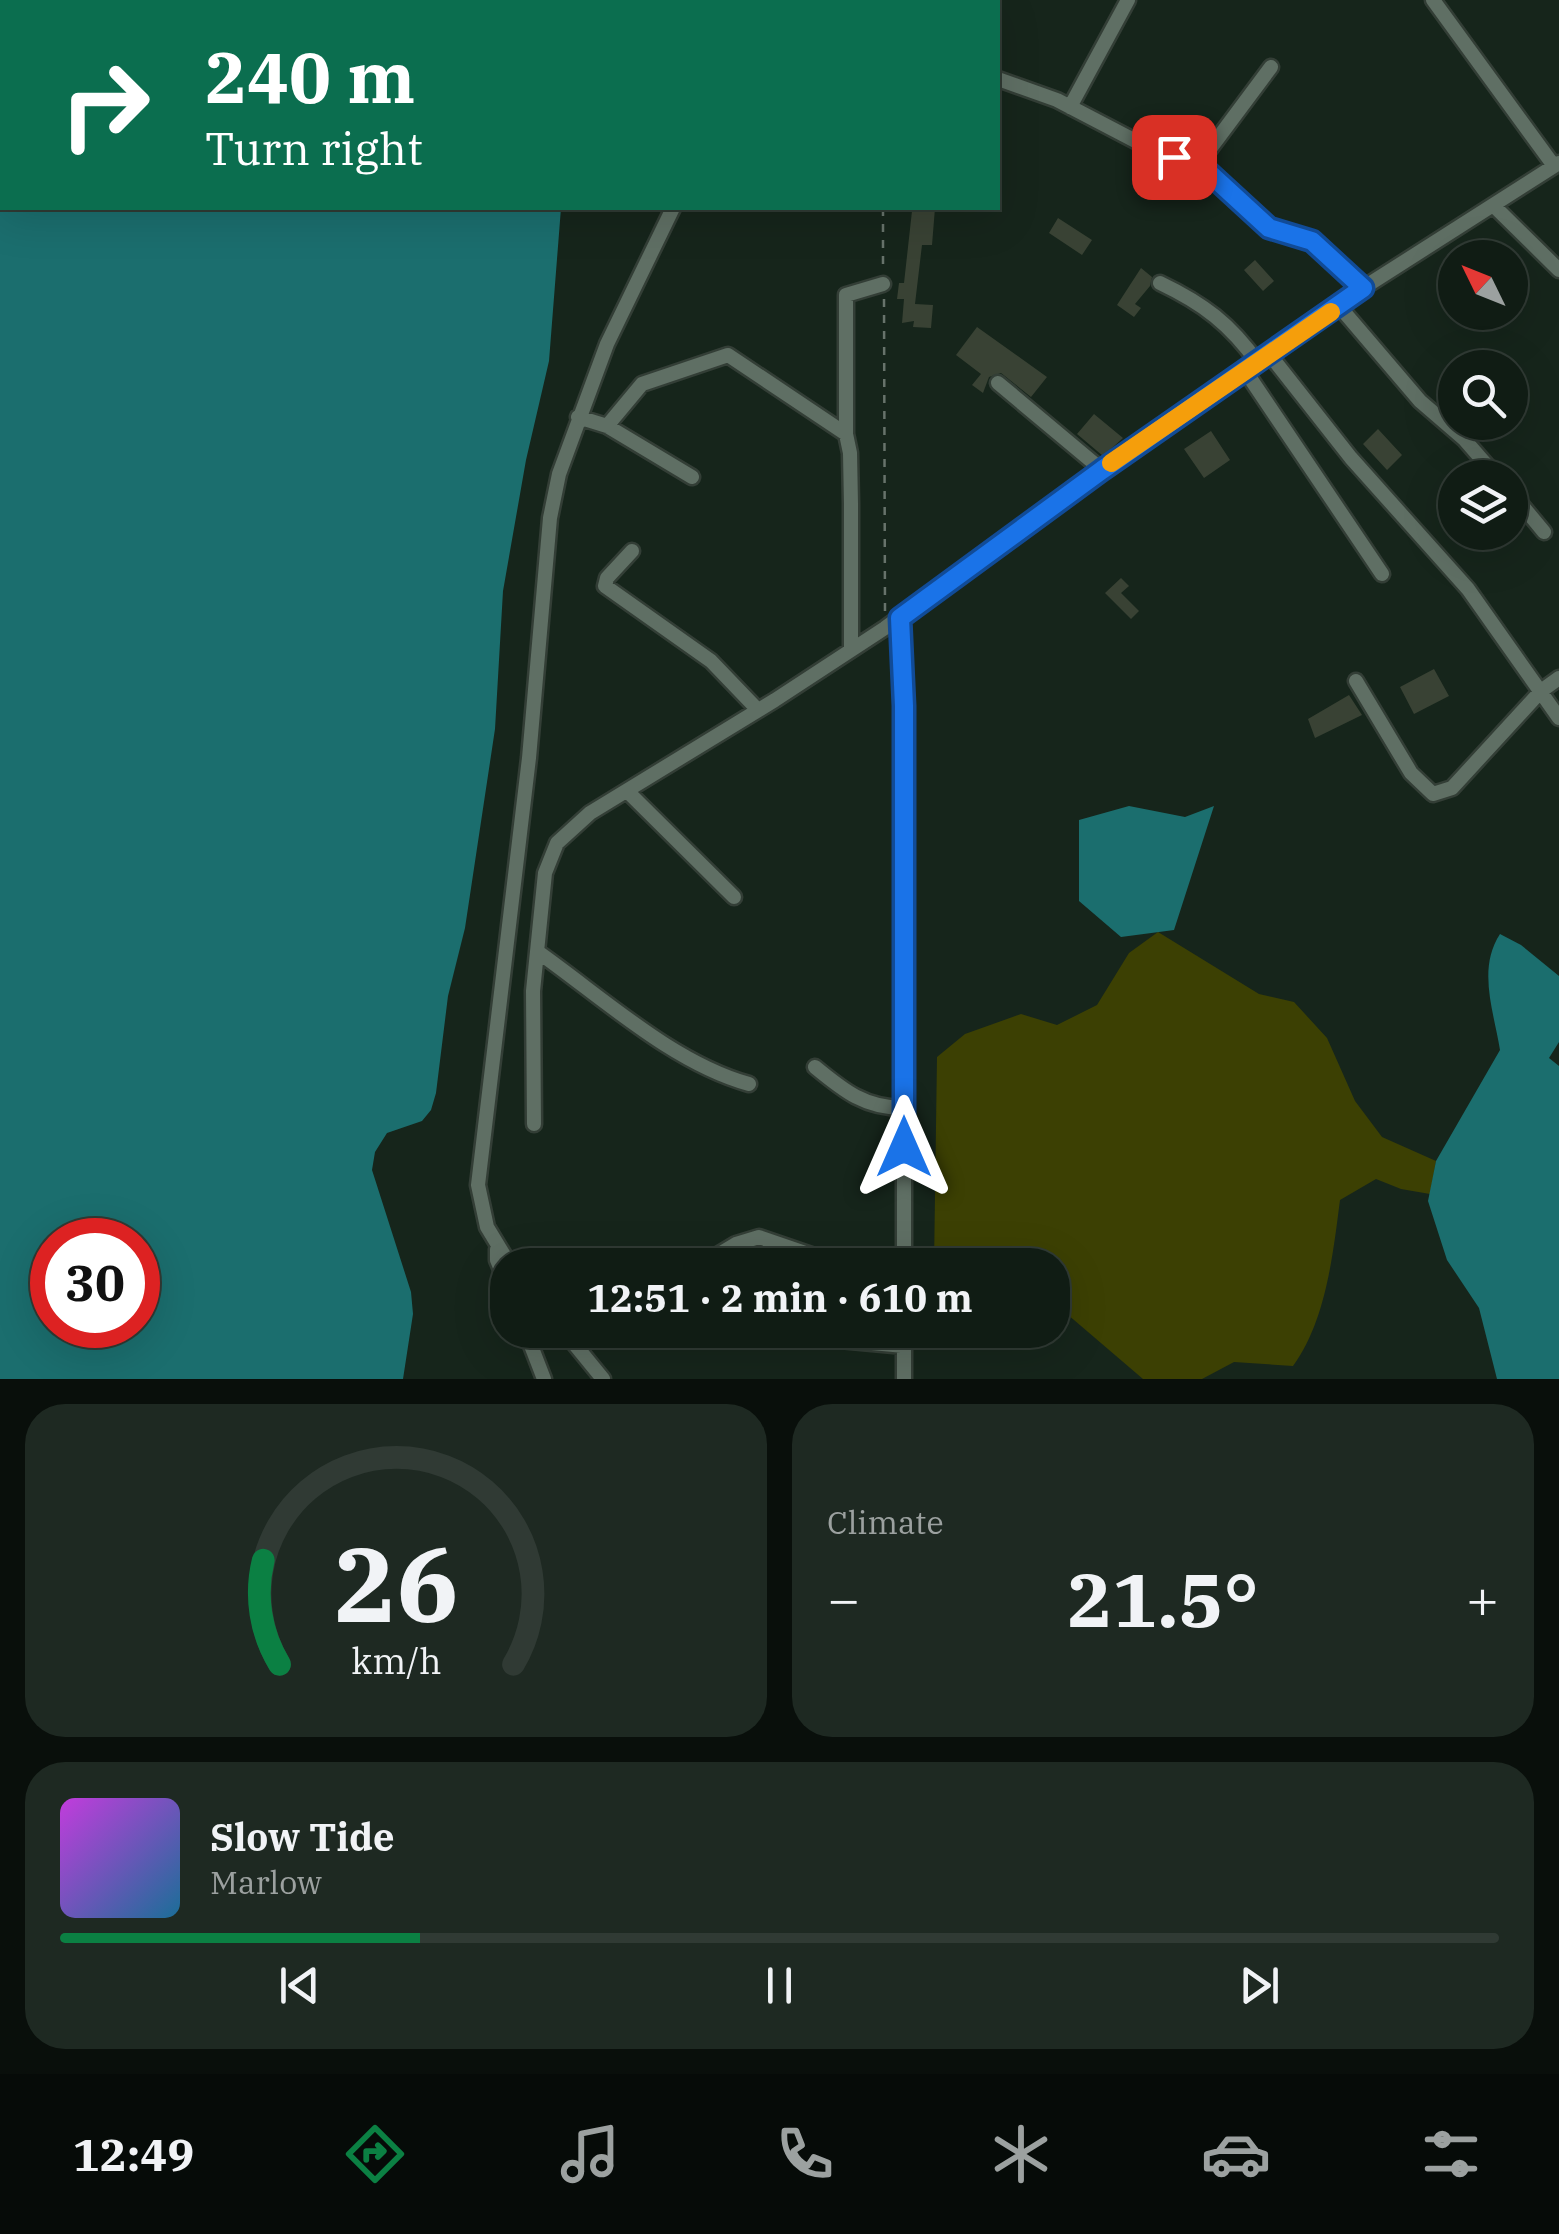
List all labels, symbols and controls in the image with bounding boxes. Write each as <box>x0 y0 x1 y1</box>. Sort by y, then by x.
text: 240 m <box>205 31 415 122</box>
icon: right <box>40 40 170 170</box>
pin <box>1132 115 1217 200</box>
text: Turn right <box>205 119 423 177</box>
icon: arrive <box>1147 130 1202 185</box>
north arrow <box>1438 240 1528 330</box>
map controls <box>1438 240 1528 550</box>
button: search <box>1438 350 1528 440</box>
button: layers <box>1438 460 1528 550</box>
position arrow <box>852 1095 956 1199</box>
speed limit sign: 30 <box>30 1218 160 1348</box>
text: 12:51 · 2 min · 610 m <box>587 1273 973 1322</box>
text: Climate <box>827 1501 944 1543</box>
text: 26 <box>334 1515 458 1651</box>
text: 21.5° <box>1067 1550 1259 1648</box>
text: − <box>827 1563 860 1634</box>
text: + <box>1466 1563 1499 1634</box>
text: km/h <box>351 1637 441 1684</box>
text: Slow Tide <box>210 1812 395 1861</box>
text: Marlow <box>210 1861 322 1903</box>
icon: previous <box>272 1958 327 2013</box>
icon: pause <box>752 1958 807 2013</box>
icon: next <box>1232 1958 1287 2013</box>
icon: directions <box>340 2119 410 2189</box>
icon: music <box>555 2119 625 2189</box>
icon: phone <box>770 2119 840 2189</box>
icon: climate <box>986 2119 1056 2189</box>
icon: car <box>1201 2119 1271 2189</box>
icon: filters <box>1416 2119 1486 2189</box>
text: 12:49 <box>73 2125 194 2183</box>

